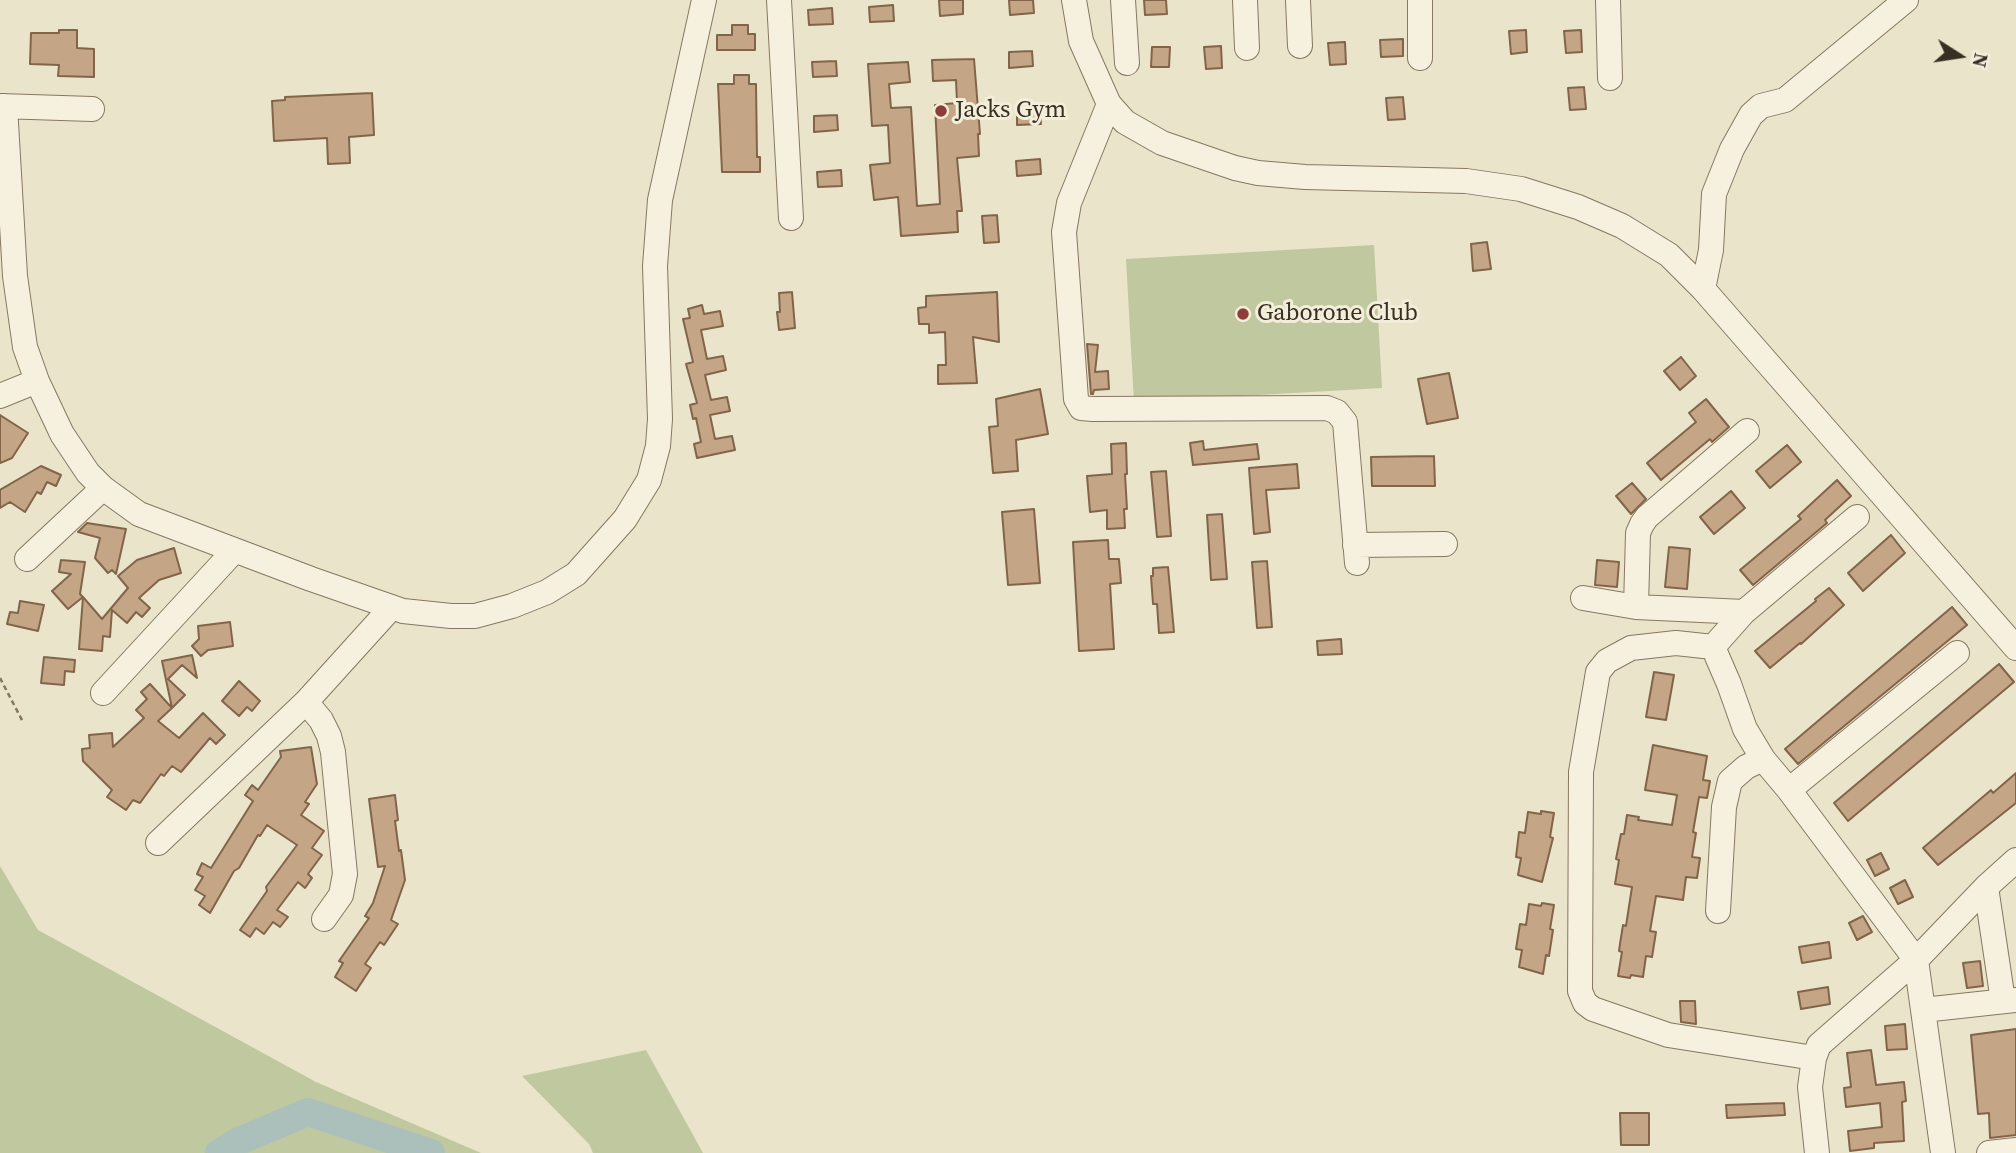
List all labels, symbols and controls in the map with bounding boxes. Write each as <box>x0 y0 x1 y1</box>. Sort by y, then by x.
north arrow <box>1925 21 1995 91</box>
text: N <box>1966 51 1995 70</box>
place label: Jacks Gym <box>955 97 1066 125</box>
marker: Jacks Gym <box>933 103 949 119</box>
place label: Gaborone Club <box>1257 300 1418 328</box>
marker: Gaborone Club <box>1235 306 1251 322</box>

